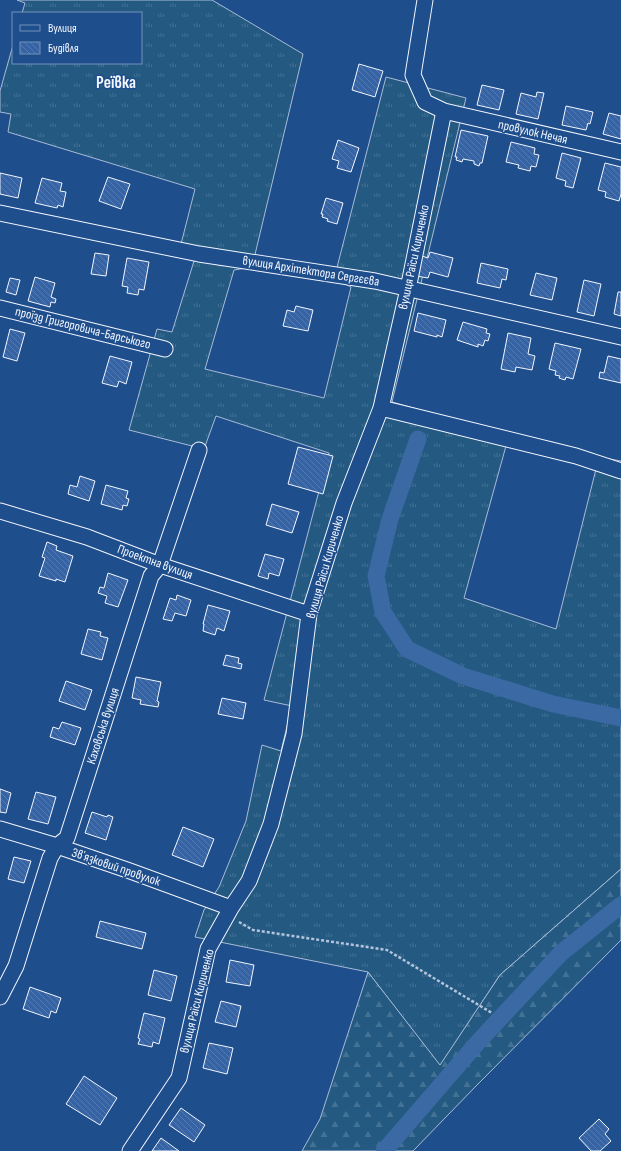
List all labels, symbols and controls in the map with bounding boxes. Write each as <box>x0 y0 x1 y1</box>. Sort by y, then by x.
legend <box>12 12 142 64</box>
text: Вулиця <box>48 21 77 36</box>
text: Будівля <box>48 41 79 56</box>
district label: Реївка <box>96 73 136 93</box>
street label: провулок Нечая <box>497 116 569 148</box>
street label: вулиця Раїси Кириченко <box>395 203 433 311</box>
street label: вулиця Архітектора Сергєєва <box>241 252 381 290</box>
street label: проїзд Григоровича-Барського <box>14 303 152 353</box>
street label: вулиця Раїси Кириченко <box>303 514 347 620</box>
street label: Проектна вулиця <box>115 541 195 583</box>
street label: Каховська вулиця <box>83 686 123 766</box>
street label: Звʼязковий провулок <box>70 844 163 890</box>
street label: вулиця Раїси Кириченко <box>176 947 218 1055</box>

